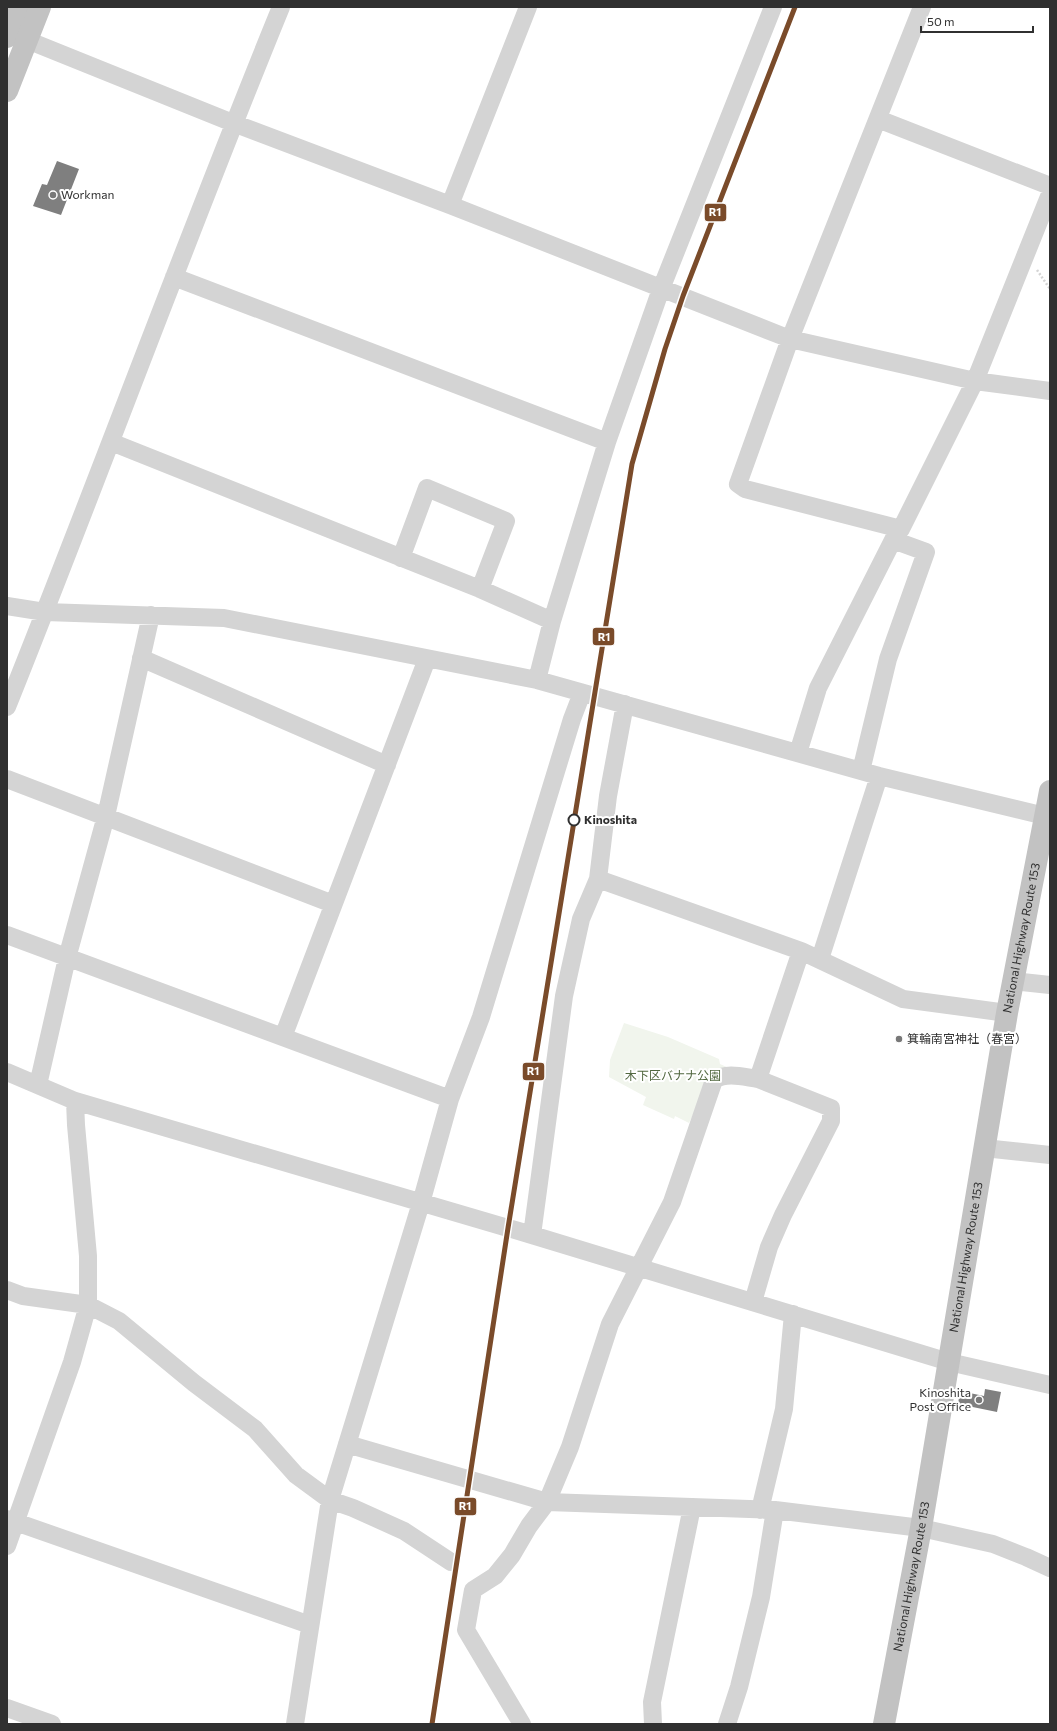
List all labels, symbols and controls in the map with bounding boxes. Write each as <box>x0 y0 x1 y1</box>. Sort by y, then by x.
scale bar <box>921 8 1033 34</box>
text: 50 m <box>927 14 955 28</box>
place label: Workman <box>61 187 115 201</box>
marker: Workman <box>48 190 58 200</box>
line badge: R1 <box>704 203 727 222</box>
text: R1 <box>709 205 721 218</box>
line badge: R1 <box>592 627 615 646</box>
text: R1 <box>598 630 610 643</box>
place label: Kinoshita <box>584 812 637 826</box>
marker: Kinoshita <box>567 813 581 827</box>
street label: National Highway Route 153 <box>999 861 1042 1014</box>
place label: 箕輪南宮神社（春宮） <box>907 1031 1027 1045</box>
marker: 箕輪南宮神社（春宮） <box>894 1034 904 1044</box>
line badge: R1 <box>522 1062 545 1081</box>
text: R1 <box>527 1064 539 1077</box>
park label: 木下区バナナ公園 <box>625 1068 721 1082</box>
street label: National Highway Route 153 <box>946 1181 985 1333</box>
place label: Kinoshita Post Office <box>910 1385 971 1413</box>
marker: Kinoshita Post Office <box>974 1395 984 1405</box>
line badge: R1 <box>454 1497 477 1516</box>
text: R1 <box>459 1499 471 1512</box>
street label: National Highway Route 153 <box>890 1500 931 1653</box>

